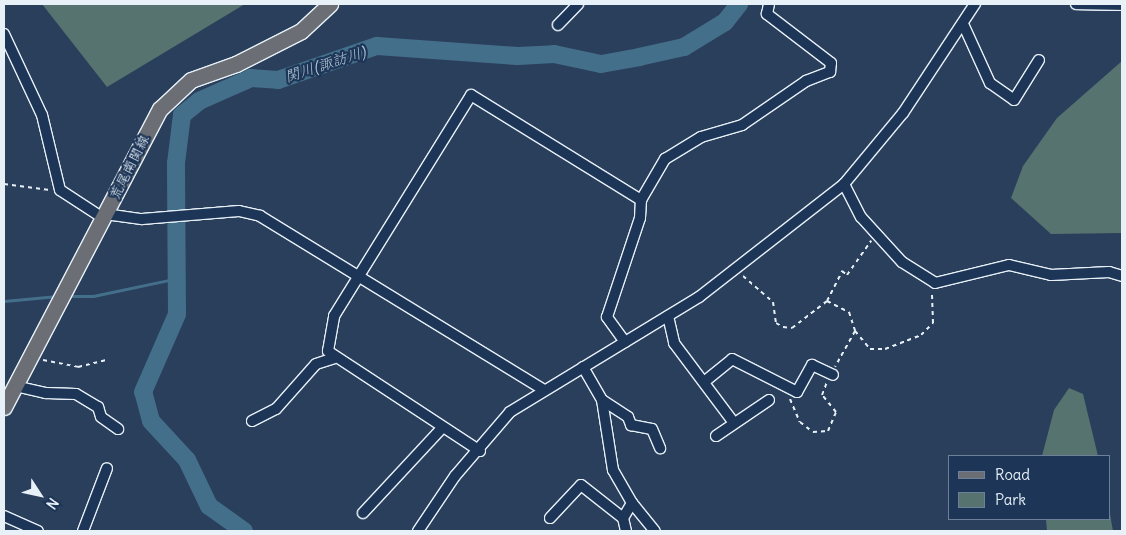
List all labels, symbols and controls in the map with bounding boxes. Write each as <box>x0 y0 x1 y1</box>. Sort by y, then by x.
water label: 関川(諏訪川) <box>282 42 368 86</box>
street label: 荒尾南関線 <box>106 132 152 202</box>
legend <box>948 455 1111 520</box>
text: Road <box>995 465 1030 484</box>
north arrow <box>15 470 65 520</box>
text: Park <box>995 490 1026 509</box>
text: N <box>42 494 62 513</box>

